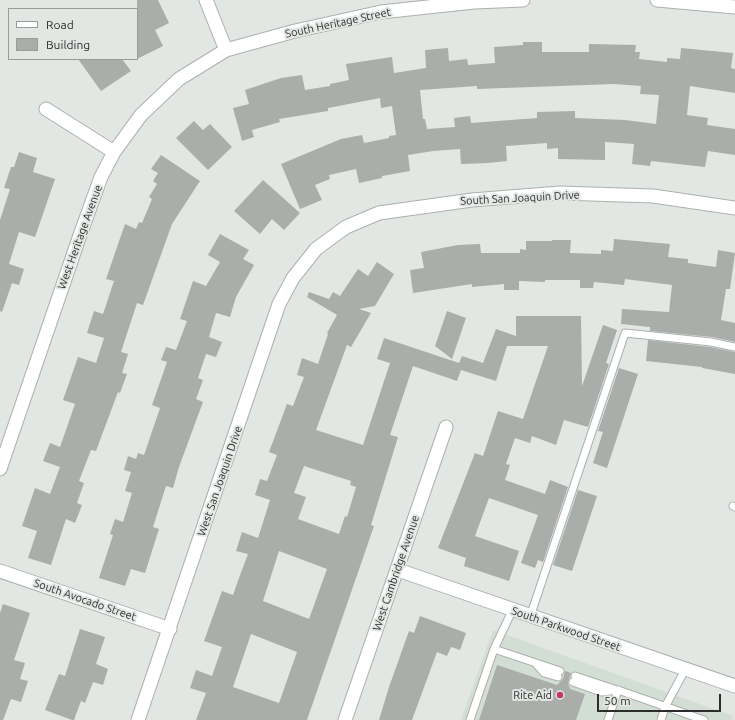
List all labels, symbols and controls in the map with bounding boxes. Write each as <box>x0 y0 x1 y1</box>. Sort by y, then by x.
street label: South Heritage Street <box>284 5 392 41</box>
legend <box>8 8 138 60</box>
text: Road <box>46 18 74 31</box>
text: Building <box>46 38 90 51</box>
street label: West Heritage Avenue <box>55 183 105 291</box>
street label: South San Joaquin Drive <box>460 188 580 208</box>
street label: West San Joaquin Drive <box>195 424 245 538</box>
street label: West Cambridge Avenue <box>370 514 422 632</box>
street label: South Avocado Street <box>32 576 138 624</box>
street label: South Parkwood Street <box>510 604 622 654</box>
scale bar <box>599 686 723 712</box>
place label: Rite Aid <box>513 688 552 702</box>
marker: Rite Aid <box>555 690 565 700</box>
text: 50 m <box>604 694 631 707</box>

